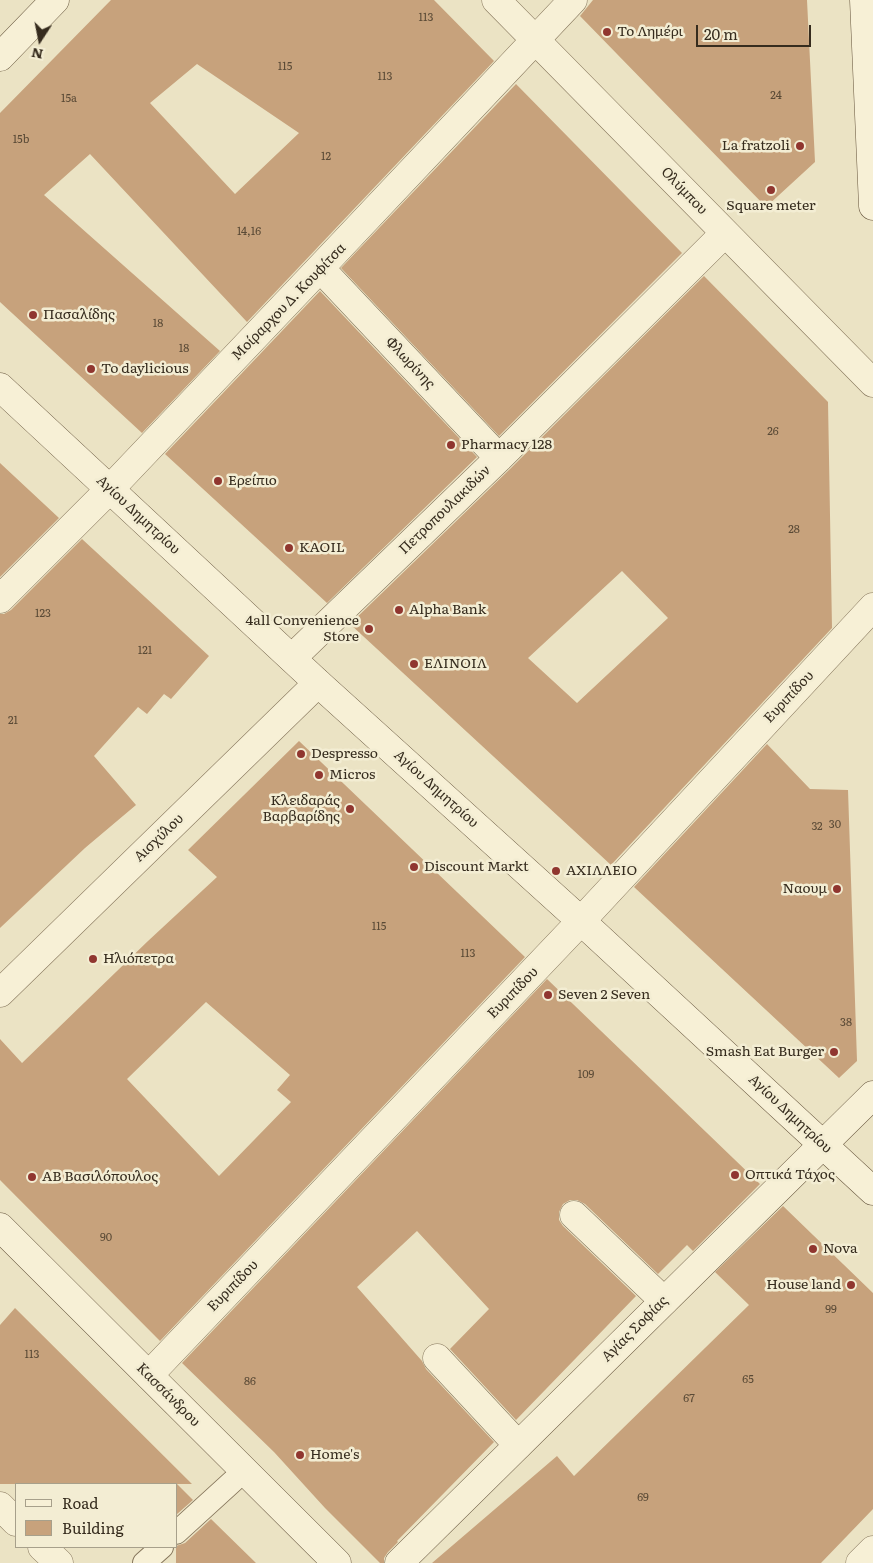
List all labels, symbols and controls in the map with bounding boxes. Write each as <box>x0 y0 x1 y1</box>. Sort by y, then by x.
house number: 113 <box>419 11 433 25</box>
north arrow <box>15 15 65 65</box>
scale bar <box>698 15 813 47</box>
text: 20 m <box>704 22 738 45</box>
place label: Το Λημέρι <box>617 24 683 40</box>
marker: Το Λημέρι <box>601 26 613 38</box>
text: N <box>29 44 45 66</box>
house number: 115 <box>278 60 292 74</box>
house number: 113 <box>378 70 392 84</box>
house number: 24 <box>770 89 782 103</box>
house number: 15a <box>61 92 77 106</box>
house number: 15b <box>13 133 29 147</box>
place label: La fratzoli <box>722 138 790 154</box>
marker: La fratzoli <box>794 140 806 152</box>
house number: 12 <box>321 150 331 164</box>
street label: Ολύμπου <box>657 164 711 218</box>
marker: Square meter <box>765 184 777 196</box>
place label: Square meter <box>726 198 816 214</box>
house number: 14,16 <box>237 225 261 239</box>
street label: Μοίραρχου Δ. Κουφίτσα <box>229 240 349 364</box>
place label: Πασαλίδης <box>43 307 115 323</box>
marker: Πασαλίδης <box>27 309 39 321</box>
house number: 18 <box>153 317 163 331</box>
street label: Φλωρίνης <box>382 333 438 393</box>
house number: 18 <box>179 342 189 356</box>
place label: To daylicious <box>101 361 189 377</box>
marker: To daylicious <box>85 363 97 375</box>
house number: 26 <box>767 425 779 439</box>
place label: Pharmacy 128 <box>461 437 552 453</box>
marker: Pharmacy 128 <box>445 439 457 451</box>
street label: Πετροπουλακιδών <box>396 462 494 558</box>
street label: Αγίου Δημητρίου <box>93 472 183 558</box>
place label: Ερείπιο <box>228 473 277 489</box>
marker: Ερείπιο <box>212 475 224 487</box>
house number: 28 <box>788 523 800 537</box>
place label: KAOIL <box>299 540 345 556</box>
marker: KAOIL <box>283 542 295 554</box>
place label: Alpha Bank <box>409 602 486 618</box>
marker: Alpha Bank <box>393 604 405 616</box>
house number: 123 <box>35 607 51 621</box>
place label: 4all Convenience Store <box>246 613 359 646</box>
marker: 4all Convenience Store <box>363 623 375 635</box>
house number: 121 <box>138 644 152 658</box>
place label: ΕΛΙΝΟΙΛ <box>424 656 487 672</box>
marker: ΕΛΙΝΟΙΛ <box>408 658 420 670</box>
street label: Ευριπίδου <box>761 667 817 727</box>
house number: 21 <box>8 714 18 728</box>
place label: Despresso <box>311 746 378 762</box>
street label: Αγίου Δημητρίου <box>390 747 482 831</box>
marker: Despresso <box>295 748 307 760</box>
place label: Micros <box>329 767 375 783</box>
marker: Micros <box>313 769 325 781</box>
place label: Κλειδαράς Βαρβαρίδης <box>263 793 340 826</box>
marker: Κλειδαράς Βαρβαρίδης <box>344 803 356 815</box>
street label: Αισχύλου <box>131 810 187 866</box>
house number: 30 <box>829 818 841 832</box>
house number: 32 <box>811 820 823 834</box>
place label: Discount Markt <box>424 859 529 875</box>
marker: Discount Markt <box>408 861 420 873</box>
place label: ΑΧΙΛΛΕΙΟ <box>566 863 637 879</box>
marker: ΑΧΙΛΛΕΙΟ <box>550 865 562 877</box>
place label: Ναουμ <box>783 881 827 897</box>
marker: Ναουμ <box>831 883 843 895</box>
house number: 115 <box>372 920 386 934</box>
house number: 113 <box>461 947 475 961</box>
place label: Ηλιόπετρα <box>103 951 174 967</box>
marker: Ηλιόπετρα <box>87 953 99 965</box>
street label: Ευριπίδου <box>484 964 542 1022</box>
place label: Seven 2 Seven <box>558 987 650 1003</box>
marker: Seven 2 Seven <box>542 989 554 1001</box>
house number: 38 <box>840 1016 852 1030</box>
place label: Smash Eat Burger <box>706 1044 824 1060</box>
marker: Smash Eat Burger <box>828 1046 840 1058</box>
house number: 109 <box>578 1068 594 1082</box>
street label: Αγίου Δημητρίου <box>745 1071 835 1157</box>
place label: Οπτικά Τάχος <box>745 1167 835 1183</box>
place label: ΑΒ Βασιλόπουλος <box>42 1169 158 1185</box>
marker: Οπτικά Τάχος <box>729 1169 741 1181</box>
marker: ΑΒ Βασιλόπουλος <box>26 1171 38 1183</box>
house number: 90 <box>100 1231 112 1245</box>
place label: Nova <box>823 1241 858 1257</box>
marker: Nova <box>807 1243 819 1255</box>
street label: Ευριπίδου <box>204 1257 262 1315</box>
place label: House land <box>766 1277 841 1293</box>
marker: House land <box>845 1279 857 1291</box>
street label: Αγίας Σοφίας <box>598 1292 672 1366</box>
house number: 99 <box>825 1303 837 1317</box>
house number: 113 <box>25 1348 39 1362</box>
street label: Κασσάνδρου <box>133 1360 203 1430</box>
house number: 65 <box>742 1373 754 1387</box>
house number: 86 <box>244 1375 256 1389</box>
house number: 67 <box>683 1392 695 1406</box>
place label: Home's <box>310 1447 359 1463</box>
marker: Home's <box>294 1449 306 1461</box>
legend <box>15 1483 178 1548</box>
text: Road <box>62 1491 98 1514</box>
house number: 69 <box>637 1491 649 1505</box>
text: Building <box>62 1516 124 1539</box>

